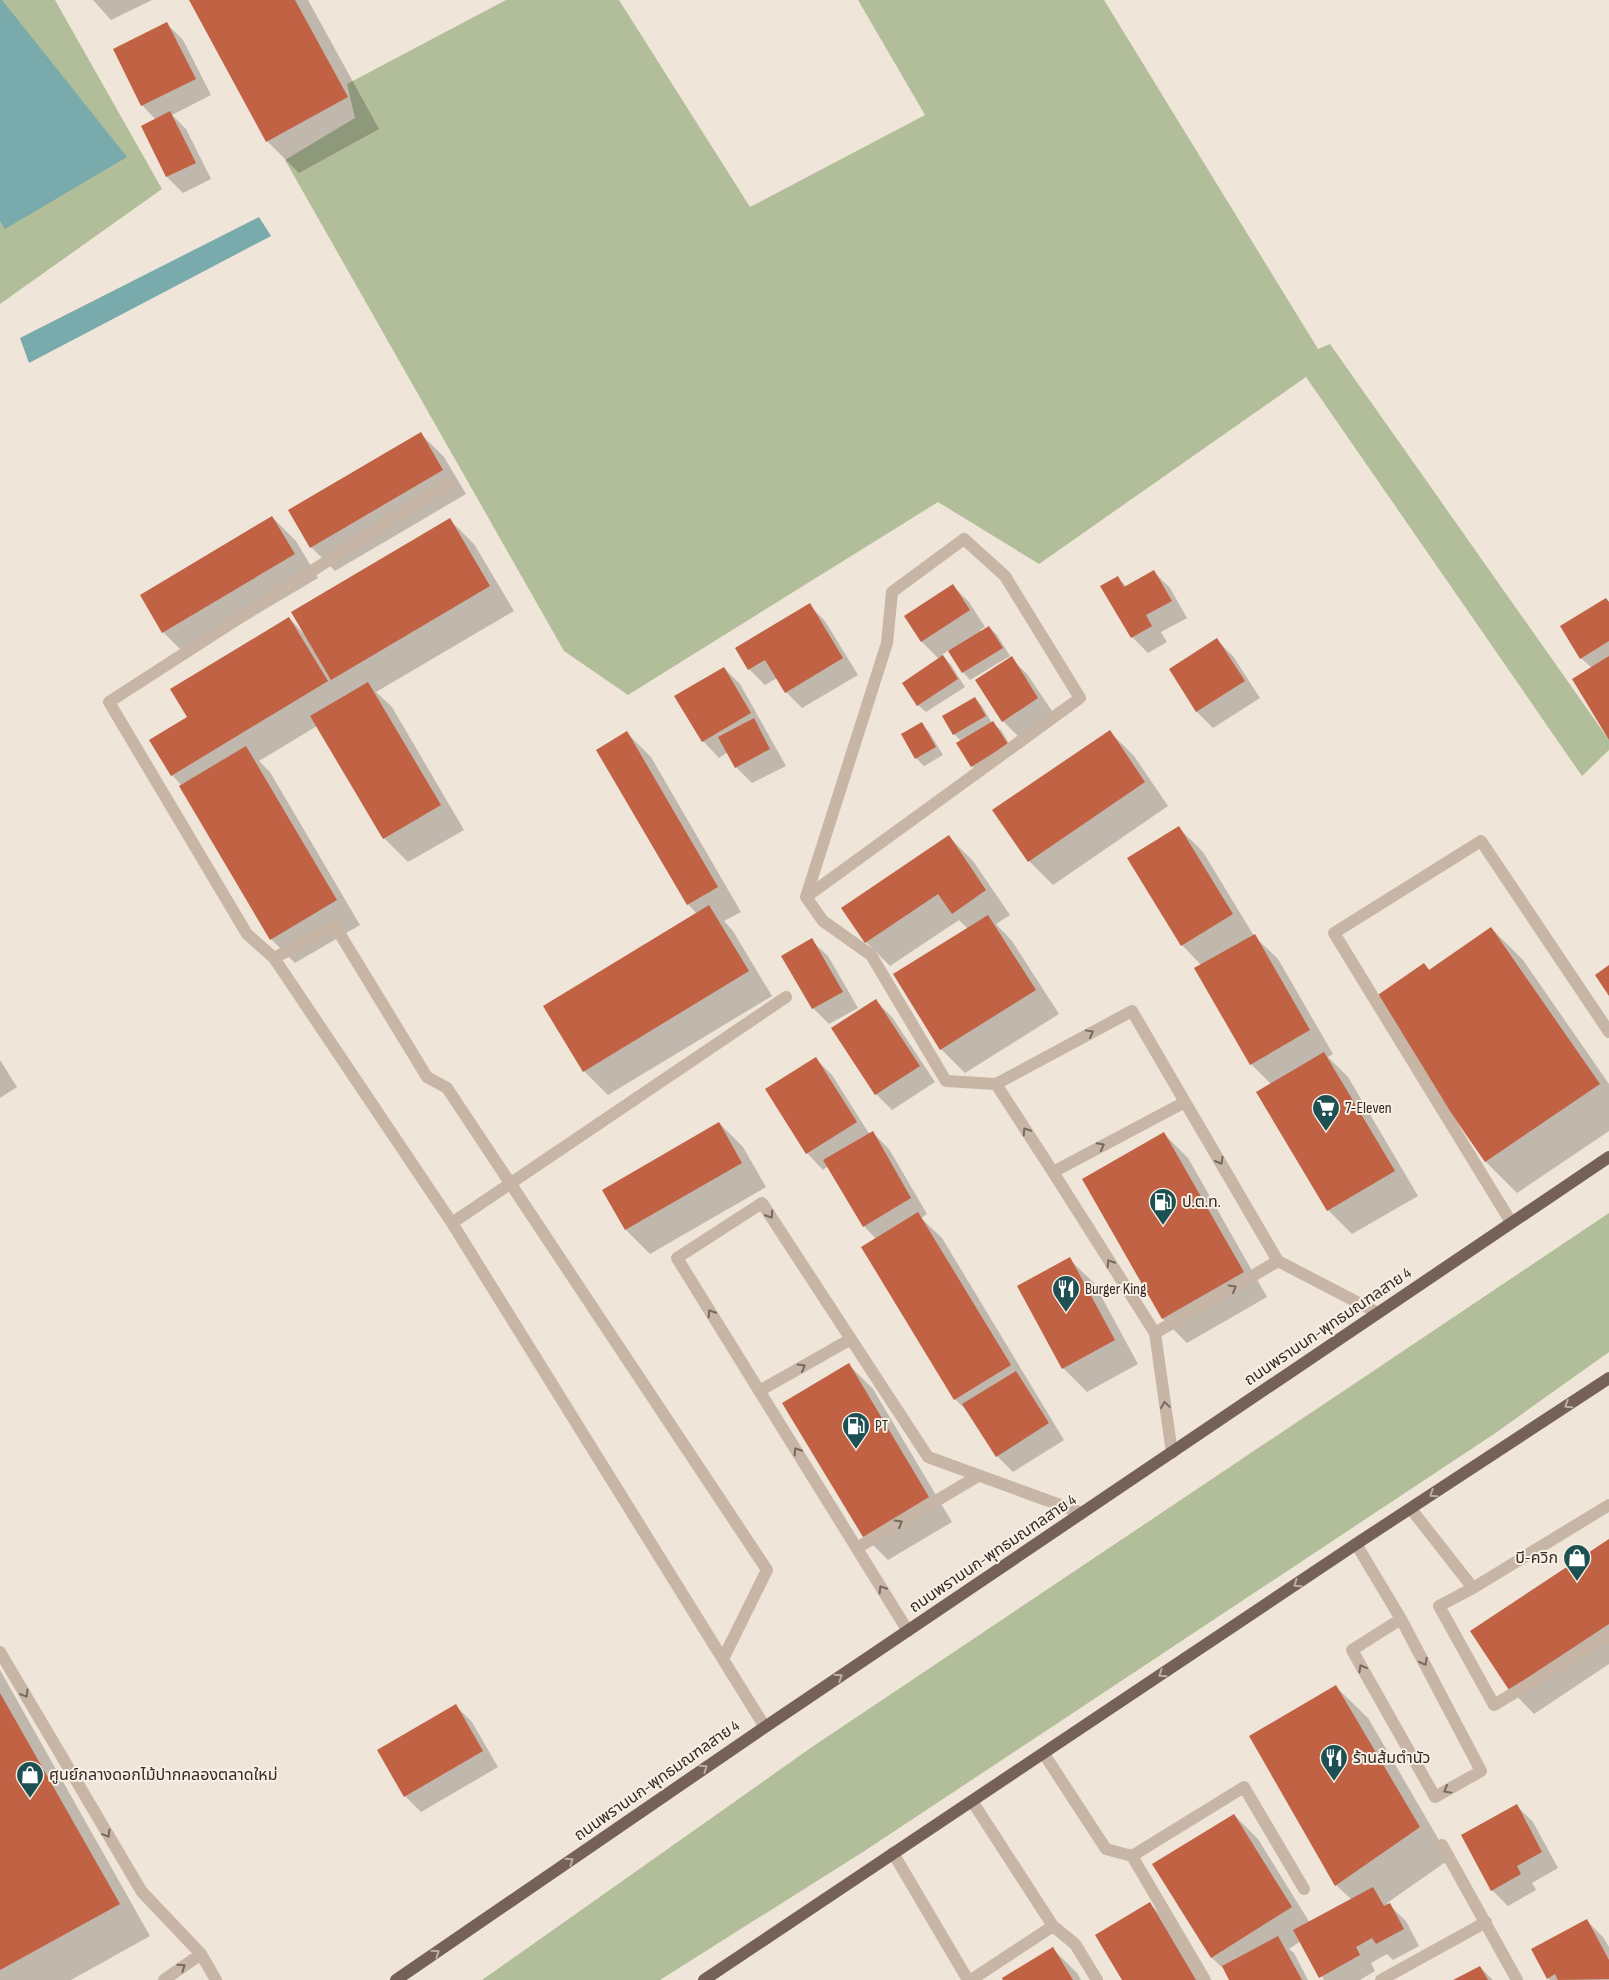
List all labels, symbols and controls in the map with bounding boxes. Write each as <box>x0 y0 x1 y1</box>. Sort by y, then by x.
one-way arrow <box>1085 1029 1094 1039</box>
supermarket icon: 7-Eleven <box>1311 1093 1341 1132</box>
place label: 7-Eleven <box>1345 1099 1392 1118</box>
one-way arrow <box>1023 1127 1032 1137</box>
one-way arrow <box>1096 1142 1105 1152</box>
one-way arrow <box>1213 1155 1223 1164</box>
fuel station icon: ป.ต.ท. <box>1148 1187 1178 1226</box>
place label: ป.ต.ท. <box>1182 1193 1221 1212</box>
one-way arrow <box>763 1210 773 1219</box>
one-way arrow <box>1107 1259 1116 1268</box>
street label: ถนนพรานนก-พุทธมณฑลสาย 4 <box>1241 1264 1415 1390</box>
restaurant icon: Burger King <box>1051 1274 1081 1313</box>
place label: Burger King <box>1085 1280 1146 1299</box>
one-way arrow <box>1227 1284 1236 1294</box>
one-way arrow <box>708 1309 718 1318</box>
one-way arrow <box>796 1363 805 1373</box>
one-way arrow <box>1565 1399 1574 1408</box>
one-way arrow <box>1160 1400 1170 1409</box>
fuel station icon: PT <box>841 1411 871 1450</box>
place label: PT <box>875 1417 889 1436</box>
one-way arrow <box>793 1447 803 1456</box>
one-way arrow <box>1429 1488 1438 1498</box>
street label: ถนนพรานนก-พุทธมณฑลสาย 4 <box>906 1491 1080 1617</box>
one-way arrow <box>893 1520 902 1530</box>
shop icon: บี-ควิก <box>1562 1543 1592 1582</box>
place label: บี-ควิก <box>1515 1549 1558 1568</box>
one-way arrow <box>1293 1578 1303 1587</box>
one-way arrow <box>879 1586 889 1595</box>
one-way arrow <box>1418 1657 1428 1666</box>
one-way arrow <box>1358 1664 1368 1673</box>
one-way arrow <box>1158 1668 1168 1677</box>
one-way arrow <box>833 1674 842 1683</box>
one-way arrow <box>18 1688 28 1697</box>
street label: ถนนพรานนก-พุทธมณฑลสาย 4 <box>571 1716 743 1845</box>
restaurant icon: ร้านส้มตำนัว <box>1319 1743 1349 1782</box>
place label: ร้านส้มตำนัว <box>1353 1749 1430 1768</box>
shop icon: ศูนย์กลางดอกไม้ปากคลองตลาดใหม่ <box>15 1760 45 1799</box>
one-way arrow <box>699 1765 708 1775</box>
place label: ศูนย์กลางดอกไม้ปากคลองตลาดใหม่ <box>49 1766 278 1785</box>
one-way arrow <box>1443 1784 1452 1794</box>
one-way arrow <box>101 1828 111 1837</box>
one-way arrow <box>565 1858 574 1867</box>
one-way arrow <box>431 1949 440 1959</box>
one-way arrow <box>177 1964 186 1973</box>

